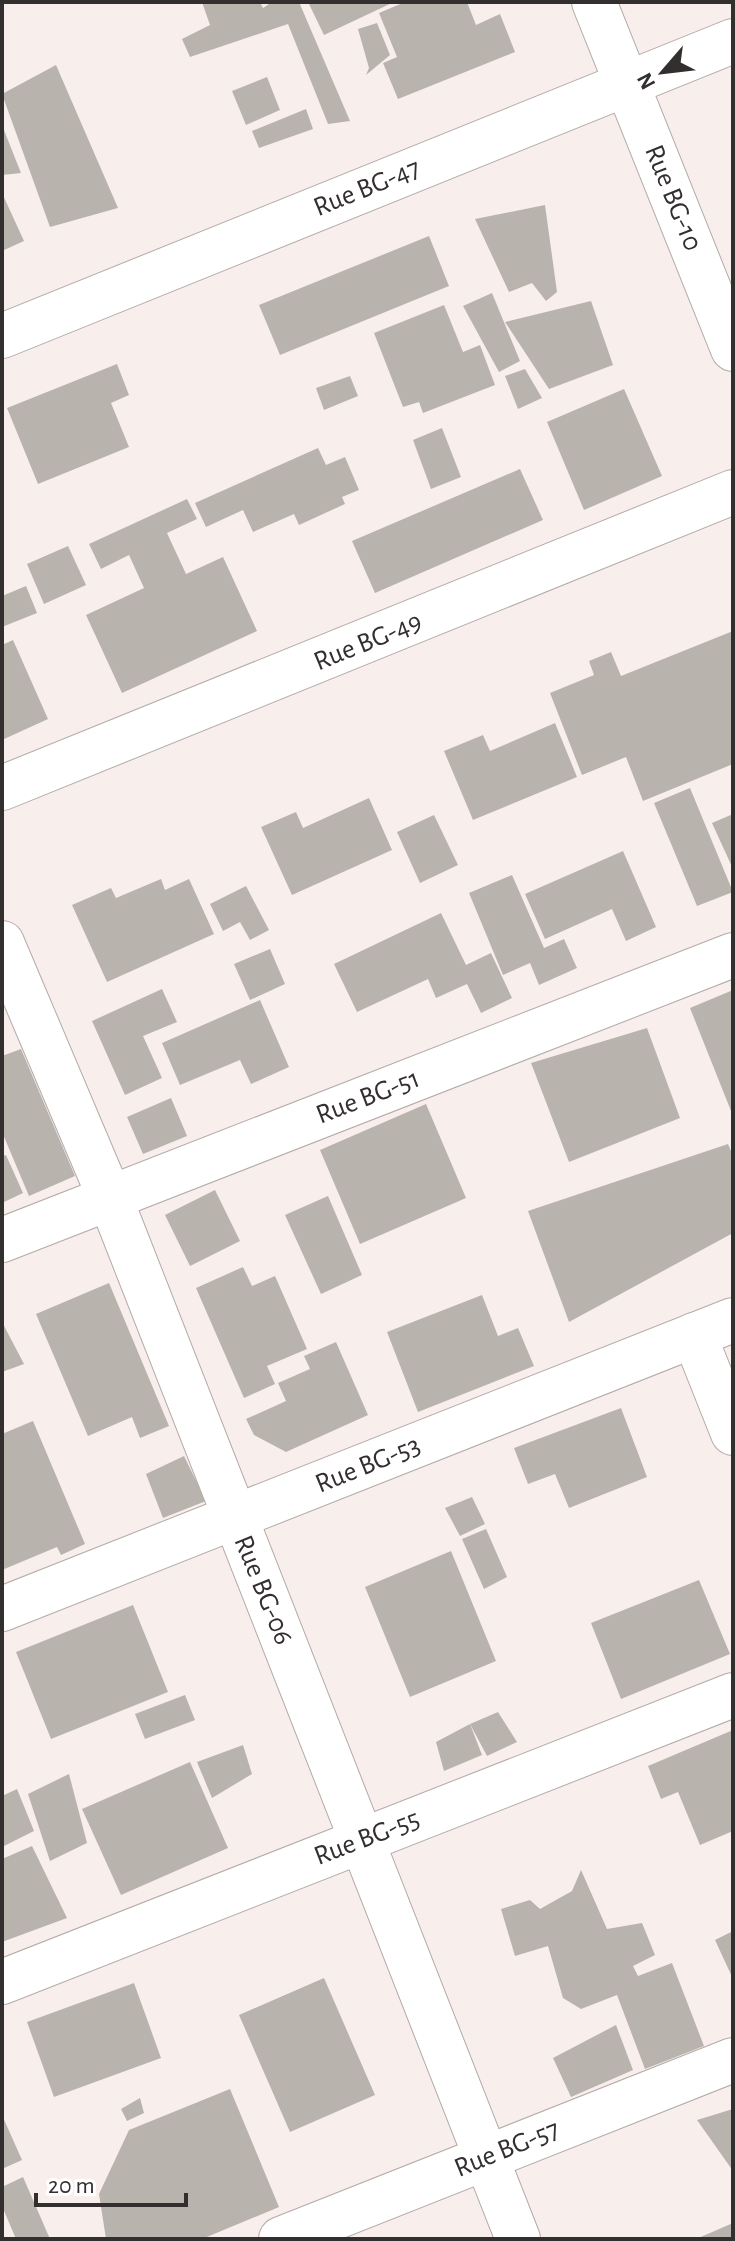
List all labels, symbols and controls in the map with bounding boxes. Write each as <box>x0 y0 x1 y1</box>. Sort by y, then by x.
north arrow <box>623 32 703 112</box>
text: N <box>633 69 660 93</box>
street label: Rue BG-10 <box>639 141 707 255</box>
street label: Rue BG-47 <box>310 154 424 222</box>
street label: Rue BG-49 <box>310 608 426 676</box>
street label: Rue BG-51 <box>312 1064 424 1130</box>
street label: Rue BG-53 <box>312 1431 424 1499</box>
street label: Rue BG-06 <box>228 1531 298 1649</box>
street label: Rue BG-55 <box>310 1805 424 1871</box>
street label: Rue BG-57 <box>450 2115 564 2183</box>
scale bar <box>36 2157 186 2207</box>
text: 20 m <box>48 2174 95 2198</box>

